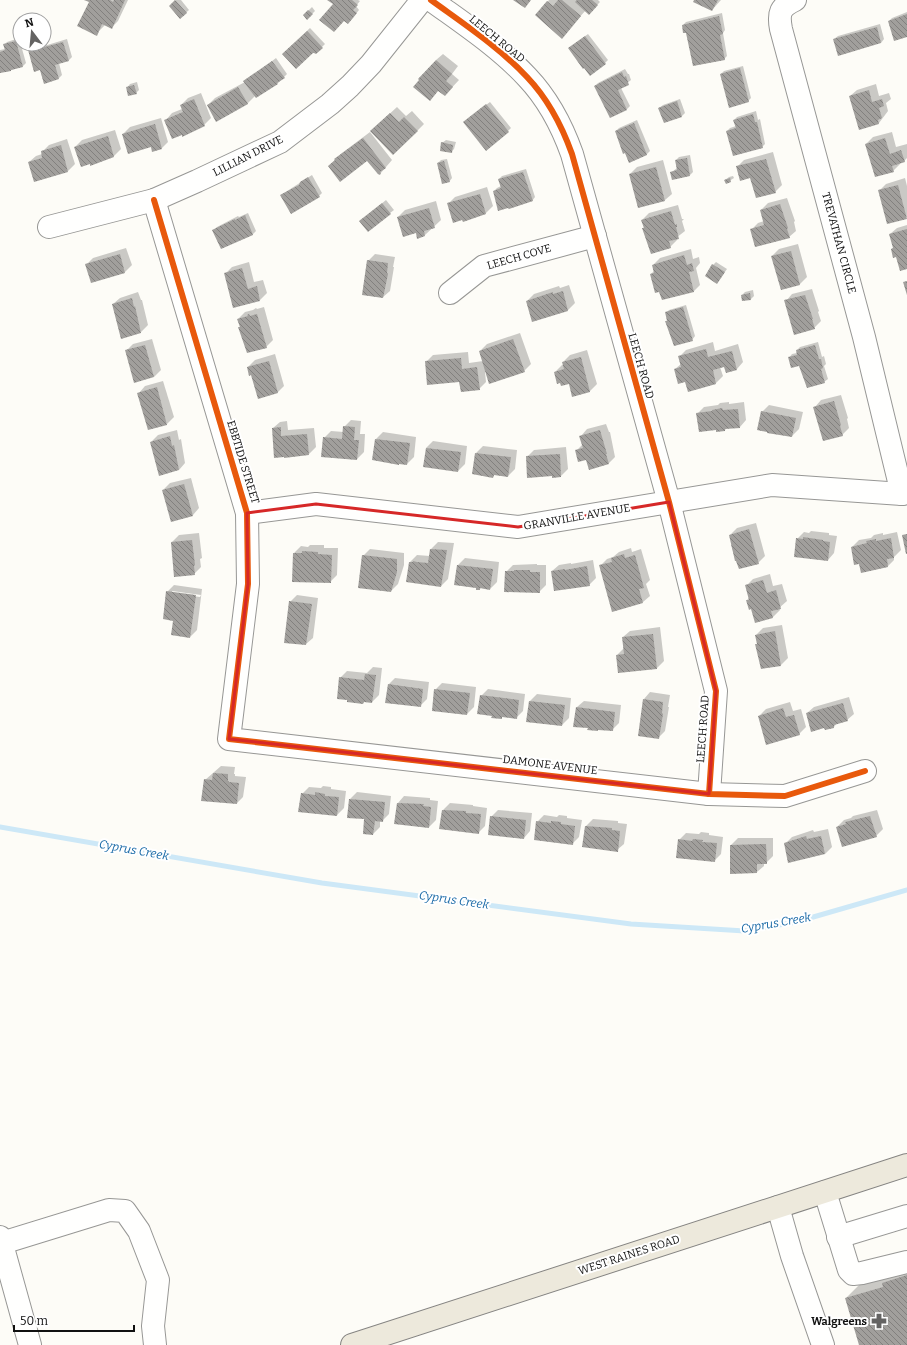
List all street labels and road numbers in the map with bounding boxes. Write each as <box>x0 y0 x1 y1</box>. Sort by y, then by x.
street label: LEECH ROAD <box>467 13 528 65</box>
street label: LILLIAN DRIVE <box>211 133 285 179</box>
street label: TREVATHAN CIRCLE <box>819 191 859 295</box>
street label: LEECH COVE <box>485 242 553 272</box>
street label: LEECH ROAD <box>625 332 657 401</box>
street label: EBBTIDE STREET <box>224 419 262 506</box>
street label: GRANVILLE AVENUE <box>523 501 632 533</box>
street label: LEECH ROAD <box>694 695 712 763</box>
street label: DAMONE AVENUE <box>502 753 598 777</box>
street label: WEST RAINES ROAD <box>577 1232 681 1278</box>

